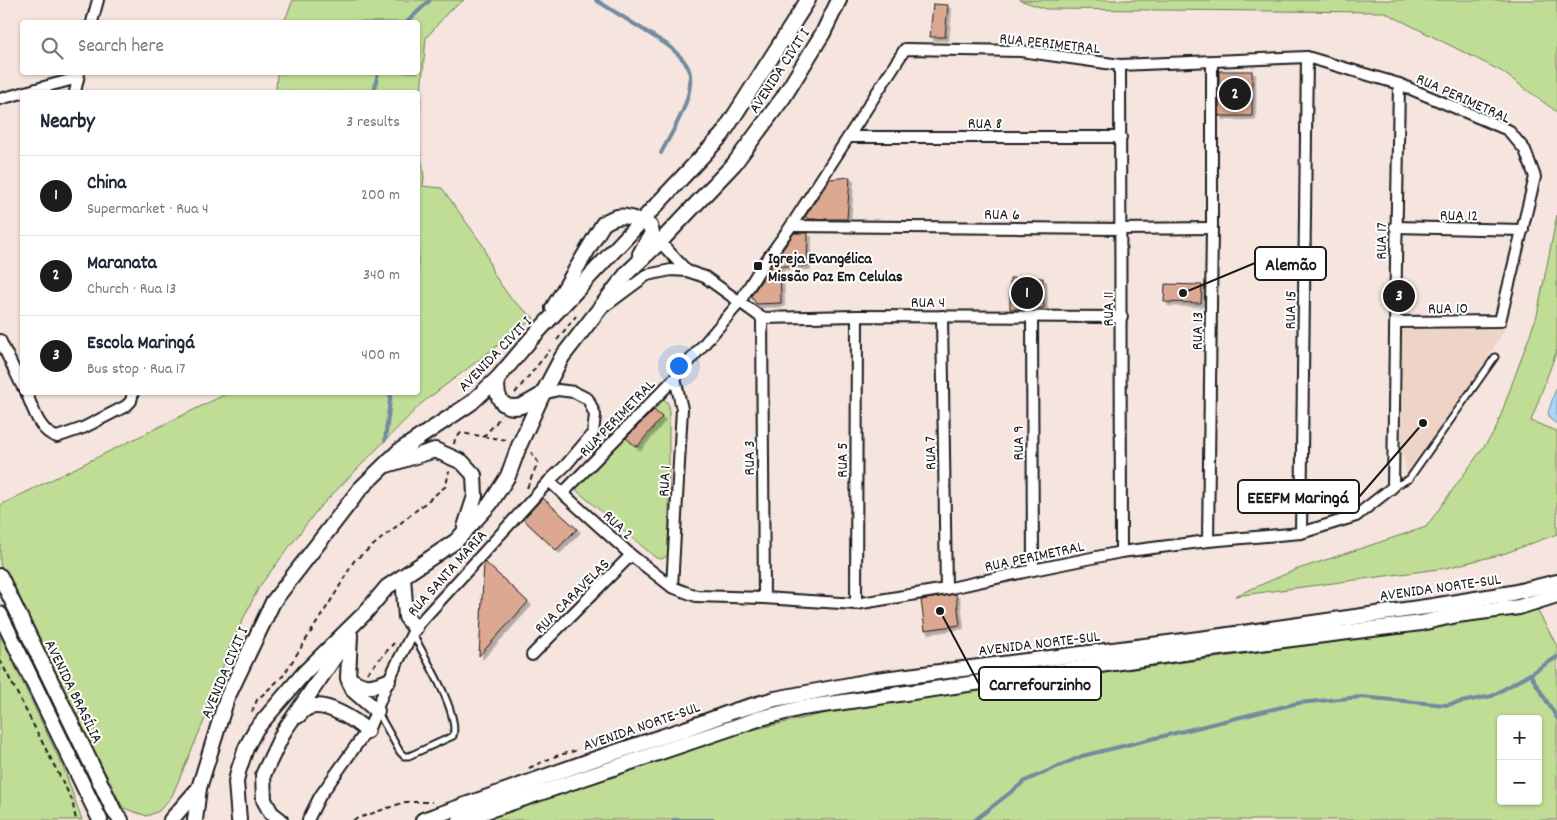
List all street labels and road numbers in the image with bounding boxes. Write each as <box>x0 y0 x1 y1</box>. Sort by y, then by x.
street label: AVENIDA CIVIT I <box>744 24 816 119</box>
street label: RUA PERIMETRAL <box>998 28 1102 61</box>
street label: RUA PERIMETRAL <box>1412 68 1514 131</box>
street label: RUA 8 <box>968 113 1002 136</box>
street label: RUA 6 <box>984 204 1020 227</box>
street label: RUA 12 <box>1440 205 1478 228</box>
street label: RUA 17 <box>1371 222 1394 260</box>
street label: RUA 15 <box>1280 290 1303 330</box>
street label: RUA 4 <box>911 292 945 315</box>
street label: RUA 11 <box>1098 292 1121 326</box>
street label: RUA 10 <box>1428 298 1468 321</box>
street label: AVENIDA CIVIT I <box>454 312 538 398</box>
street label: RUA 13 <box>1187 312 1210 350</box>
street label: RUA PERIMETRAL <box>574 374 662 463</box>
street label: RUA 9 <box>1008 425 1031 461</box>
street label: RUA 7 <box>920 436 943 470</box>
street label: RUA 3 <box>739 440 762 476</box>
street label: RUA 5 <box>832 442 855 478</box>
street label: RUA 1 <box>653 465 678 497</box>
street label: RUA 2 <box>597 506 638 546</box>
street label: RUA SANTA MARIA <box>403 525 493 622</box>
street label: RUA PERIMETRAL <box>983 536 1087 579</box>
street label: RUA CARAVELAS <box>530 554 616 640</box>
street label: AVENIDA NORTE-SUL <box>1378 568 1503 608</box>
street label: AVENIDA CIVIT I <box>196 623 255 722</box>
street label: AVENIDA NORTE-SUL <box>977 626 1102 663</box>
street label: AVENIDA BRASÍLIA <box>38 636 108 748</box>
street label: AVENIDA NORTE-SUL <box>580 696 704 758</box>

